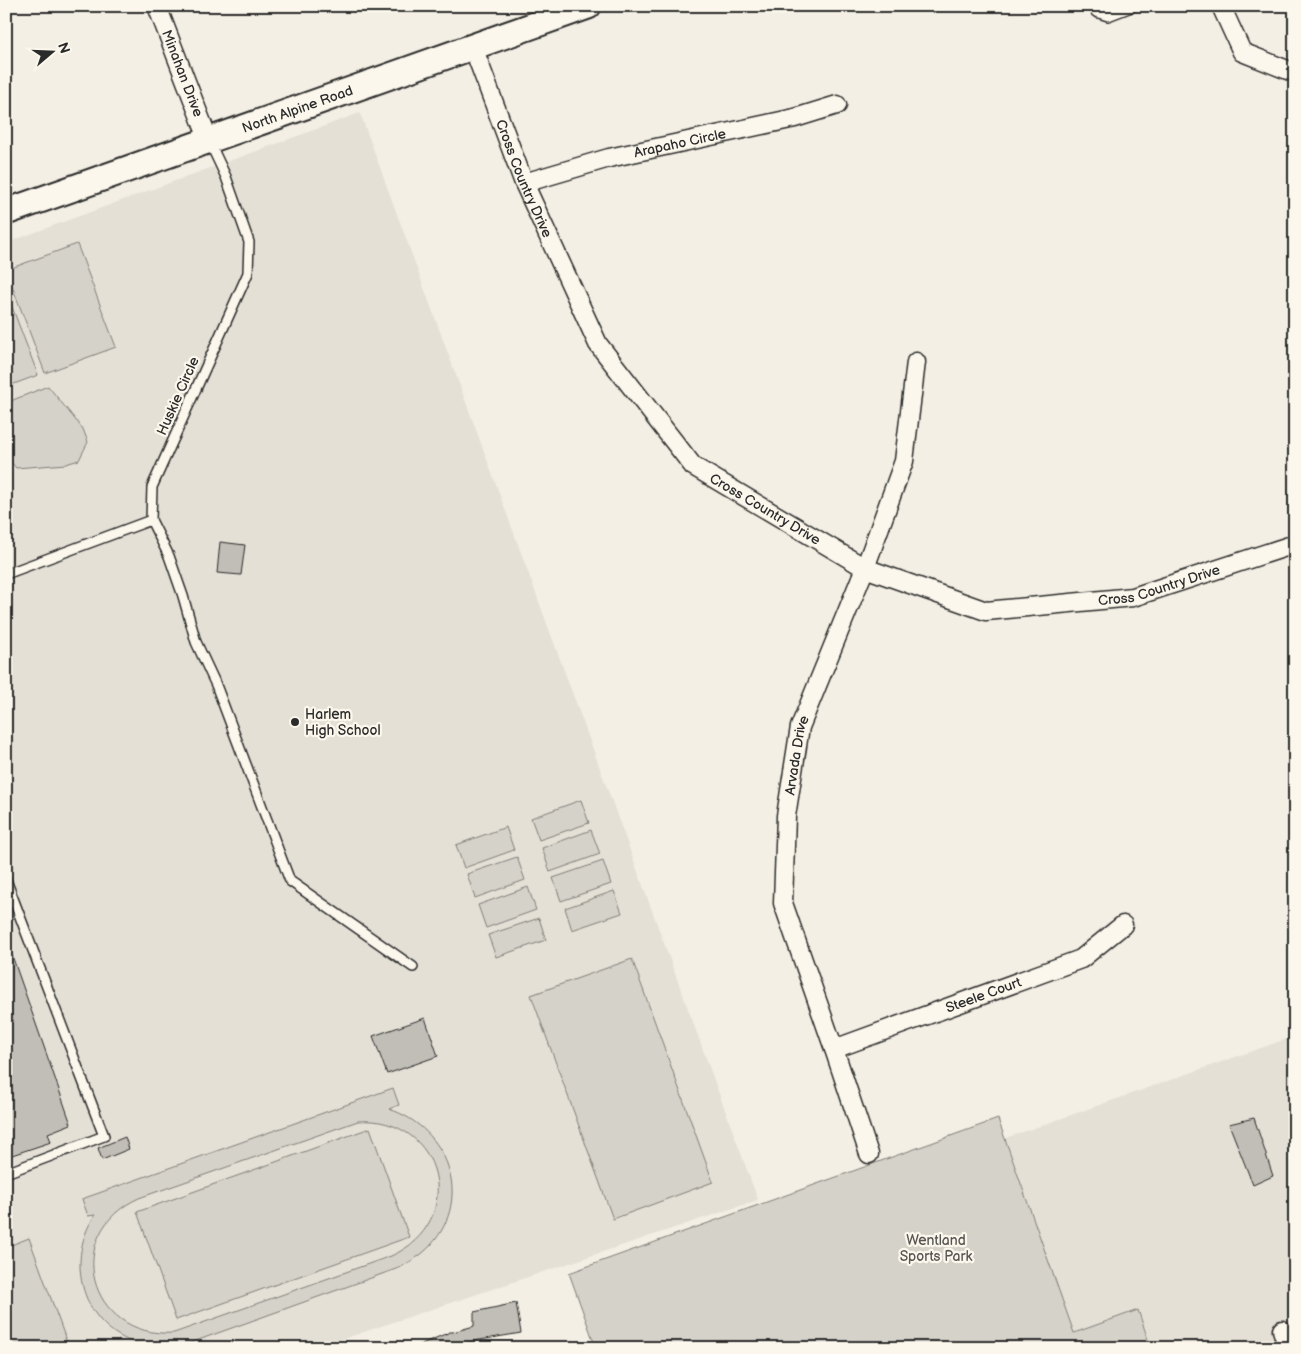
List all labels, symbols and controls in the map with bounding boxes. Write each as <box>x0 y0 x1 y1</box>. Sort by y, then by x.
street label: Minahan Drive <box>158 27 207 119</box>
north arrow <box>28 28 78 78</box>
text: N <box>54 40 74 56</box>
street label: North Alpine Road <box>240 81 355 136</box>
street label: Cross Country Drive <box>492 117 556 240</box>
street label: Arapaho Circle <box>632 125 727 161</box>
street label: Huskie Circle <box>153 354 203 438</box>
street label: Cross Country Drive <box>707 469 824 548</box>
street label: Cross Country Drive <box>1097 561 1222 609</box>
place label: Harlem High School <box>305 706 381 739</box>
street label: Arvada Drive <box>781 713 812 796</box>
marker: Harlem High School <box>289 716 301 728</box>
street label: Steele Court <box>943 973 1024 1016</box>
park label: Wentland Sports Park <box>900 1232 972 1265</box>

